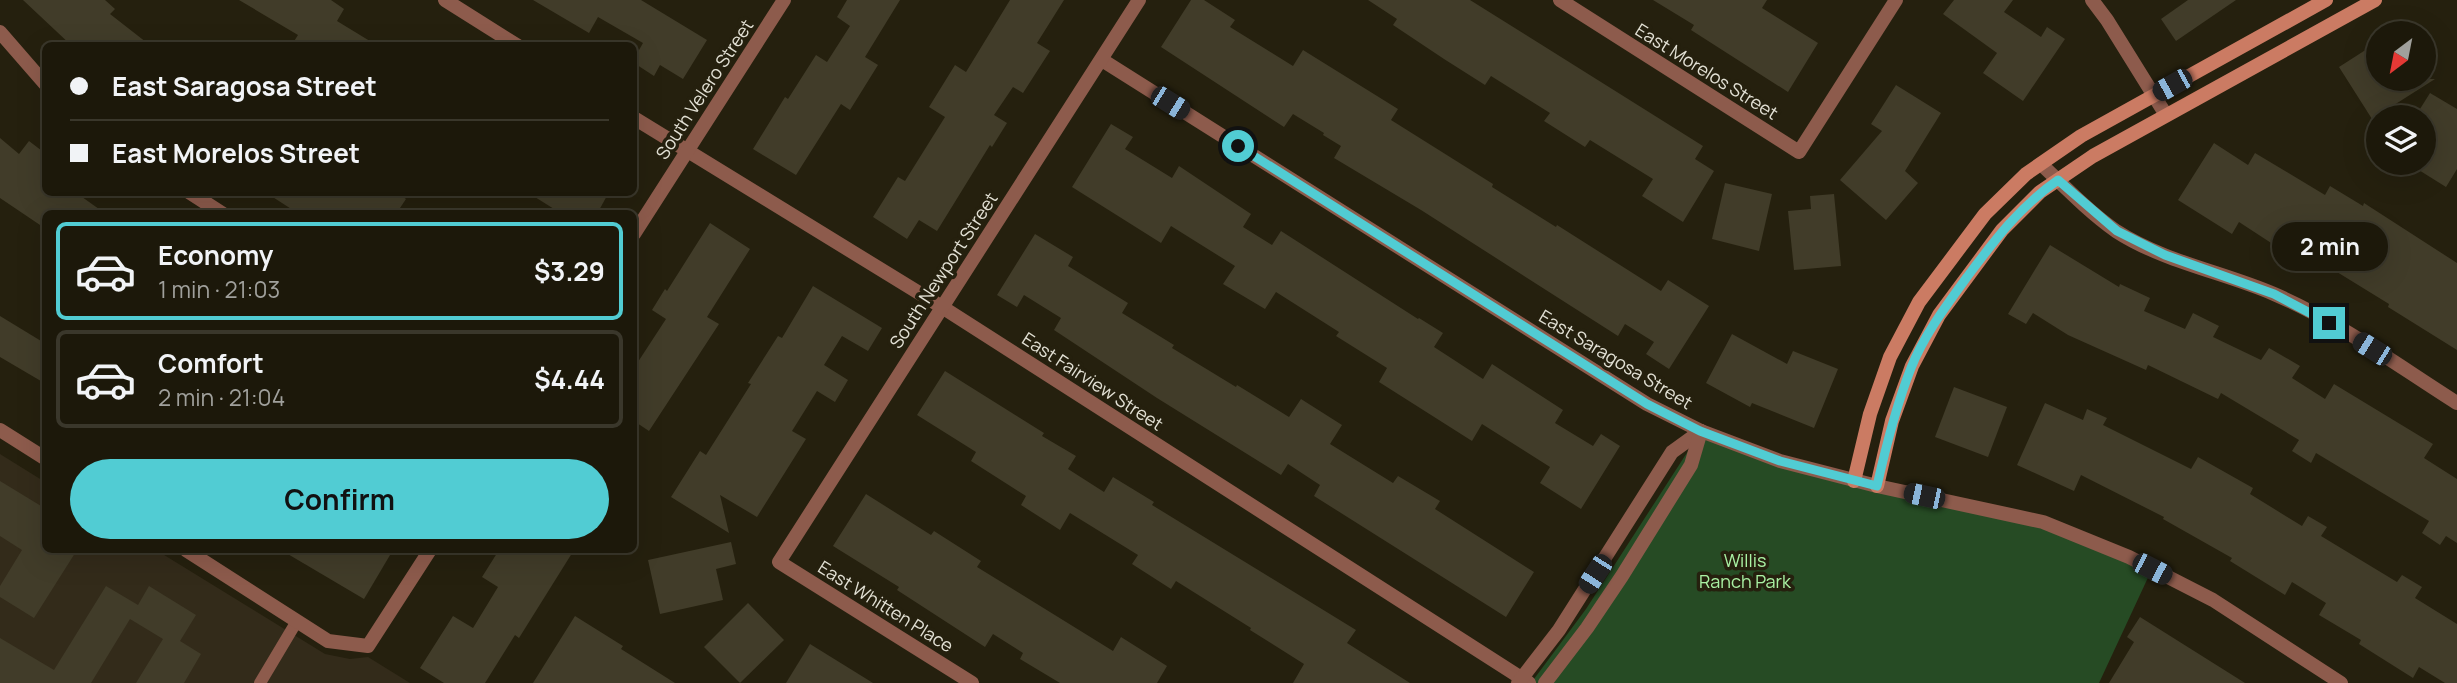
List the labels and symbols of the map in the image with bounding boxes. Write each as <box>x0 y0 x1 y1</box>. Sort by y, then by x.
street label: South Velero Street <box>650 14 758 164</box>
street label: East Morelos Street <box>1631 17 1783 125</box>
north arrow <box>2366 21 2436 91</box>
car <box>2149 66 2196 104</box>
car <box>1147 83 1194 123</box>
route start <box>1222 130 1254 162</box>
street label: South Newport Street <box>883 187 1003 353</box>
callout: 2 min <box>2271 222 2387 270</box>
street label: East Saragosa Street <box>1535 304 1697 414</box>
route end <box>2313 307 2345 339</box>
street label: East Fairview Street <box>1018 326 1168 436</box>
car <box>2349 329 2396 369</box>
car <box>1902 481 1947 511</box>
park label: Willis Ranch Park <box>1699 548 1792 593</box>
car <box>2129 550 2176 588</box>
car <box>1575 551 1616 597</box>
street label: East Whitten Place <box>814 555 958 657</box>

